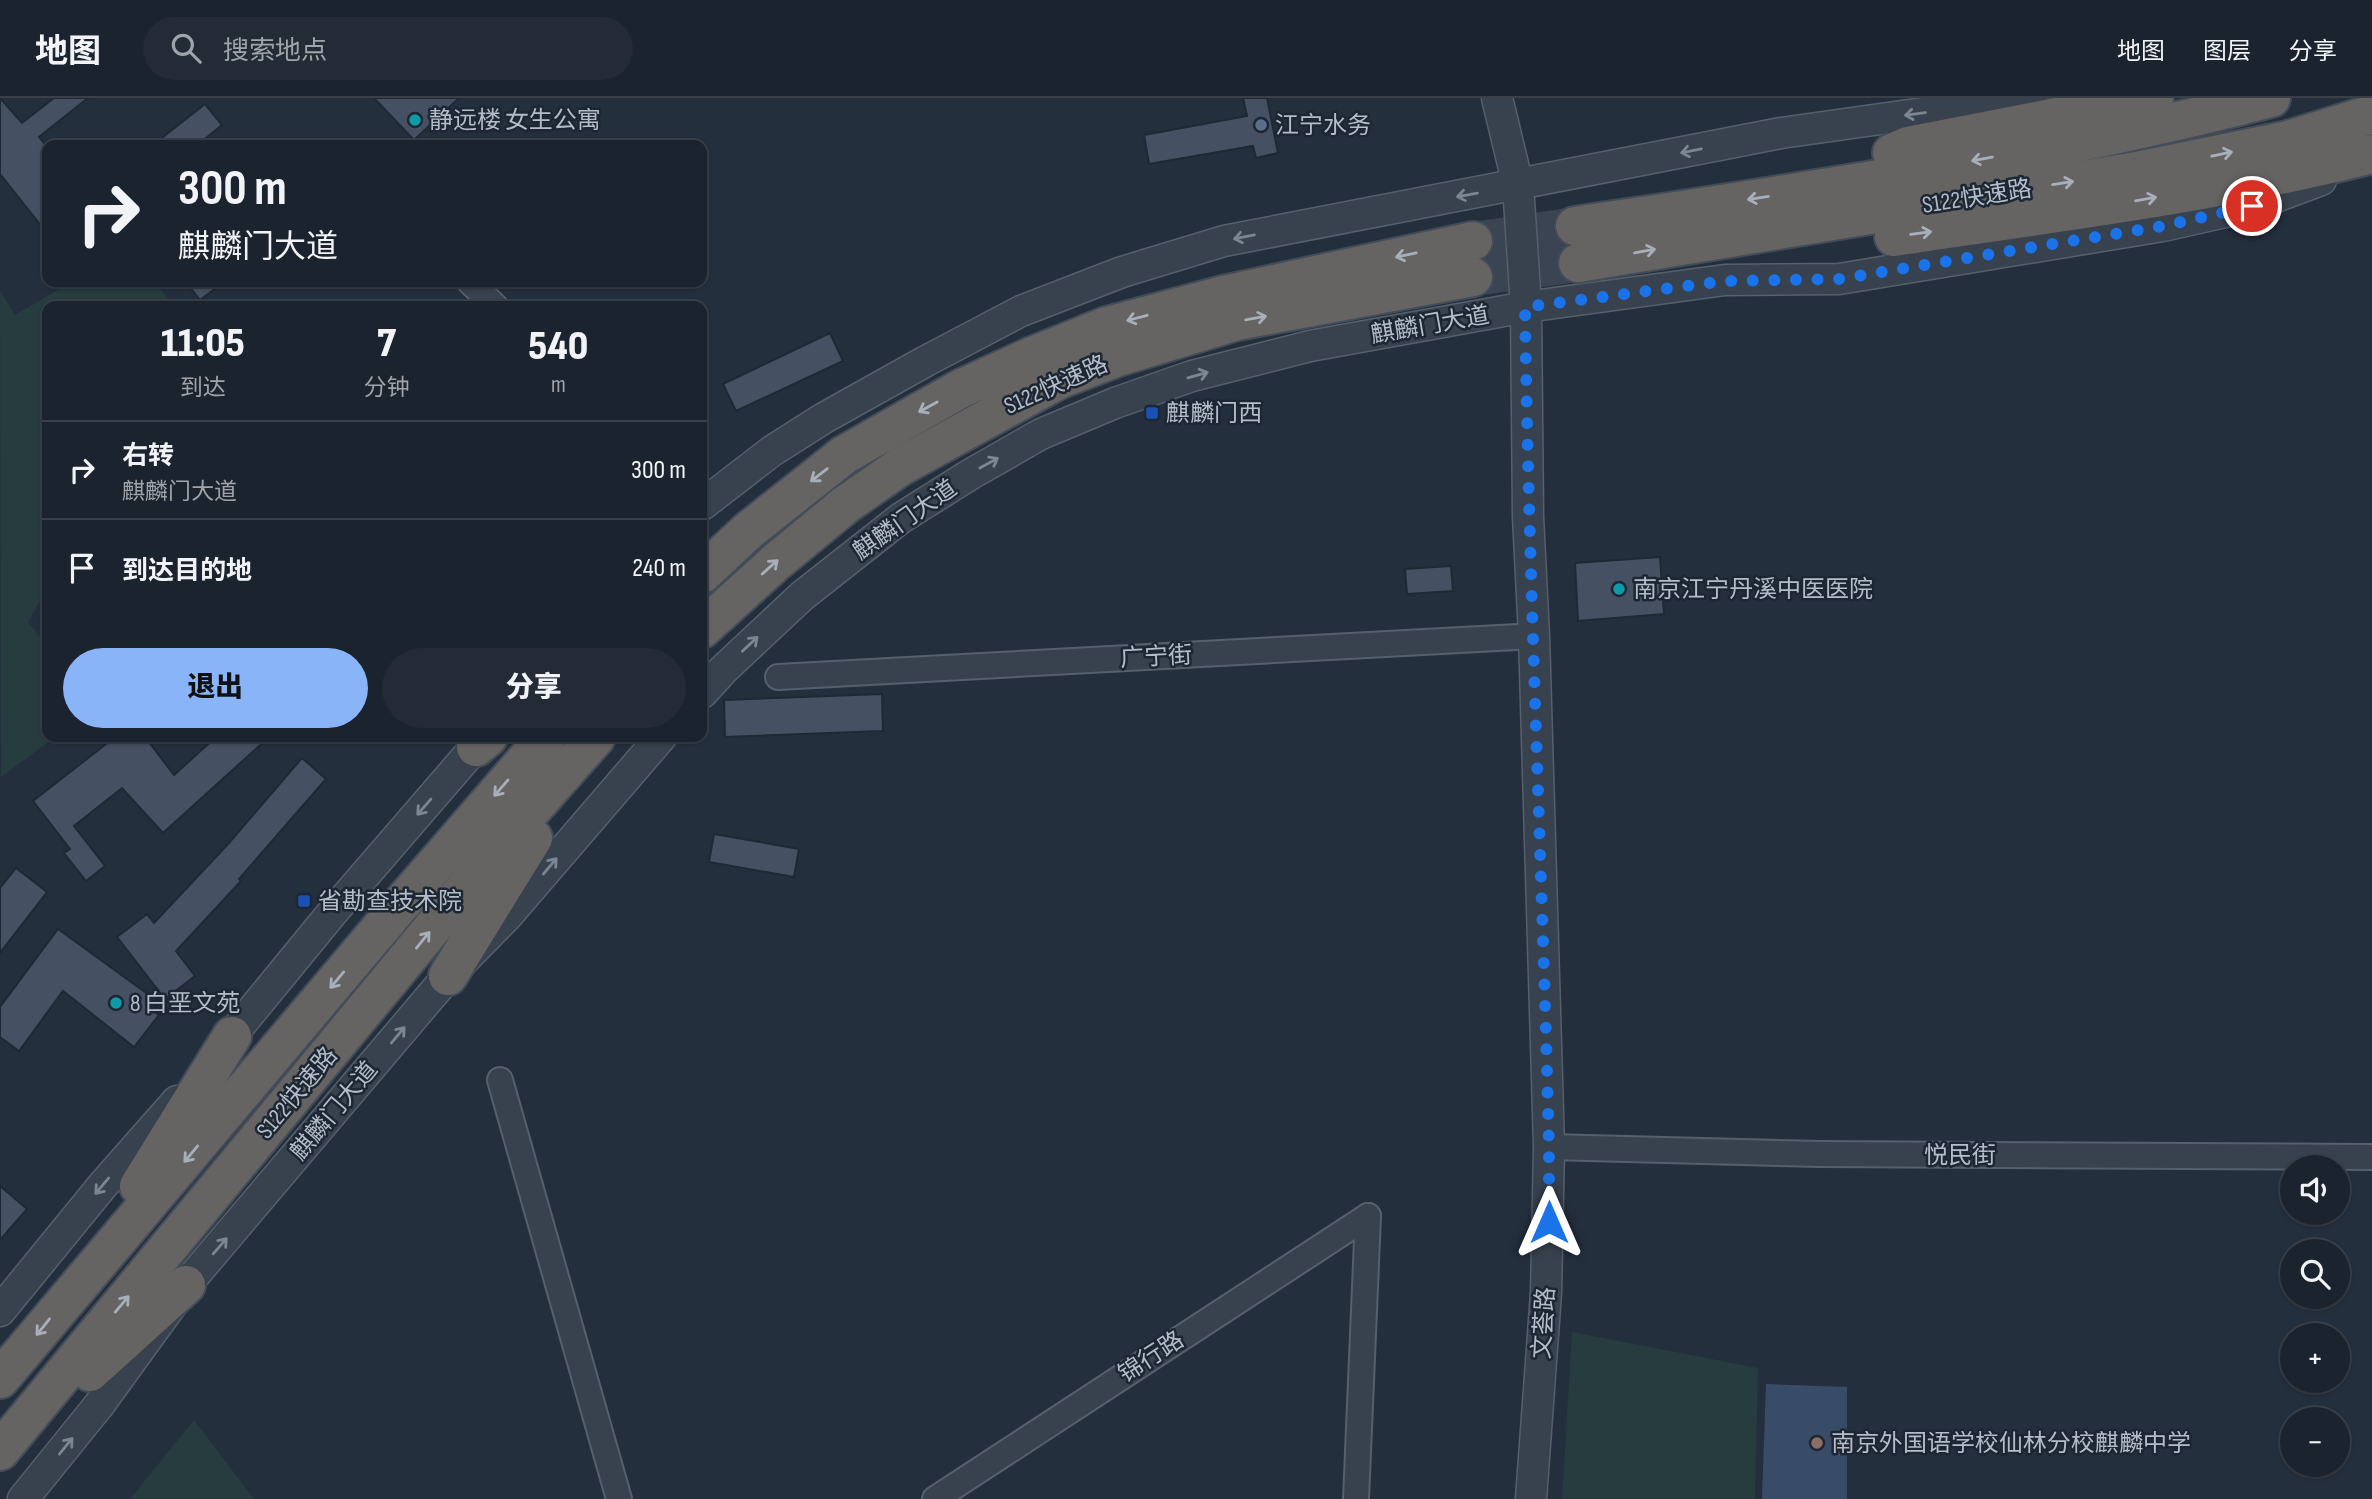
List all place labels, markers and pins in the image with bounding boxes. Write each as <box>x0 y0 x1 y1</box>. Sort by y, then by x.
place label: 静远楼 女生公寓 <box>429 106 601 135</box>
place label: 江宁水务 <box>1275 111 1371 140</box>
marker: 静远楼 女生公寓 <box>407 112 423 128</box>
marker: 江宁水务 <box>1253 117 1269 133</box>
pin <box>2222 176 2282 236</box>
place label: 麒麟门西 <box>1166 399 1262 428</box>
marker: 麒麟门西 <box>1144 405 1160 421</box>
place label: 南京江宁丹溪中医医院 <box>1633 575 1873 604</box>
marker: 南京江宁丹溪中医医院 <box>1611 581 1627 597</box>
place label: 省勘查技术院 <box>318 887 462 916</box>
marker: 省勘查技术院 <box>296 893 312 909</box>
place label: 8 白垩文苑 <box>130 989 240 1018</box>
marker: 8 白垩文苑 <box>108 995 124 1011</box>
place label: 南京外国语学校仙林分校麒麟中学 <box>1831 1429 2191 1458</box>
marker: 南京外国语学校仙林分校麒麟中学 <box>1809 1435 1825 1451</box>

